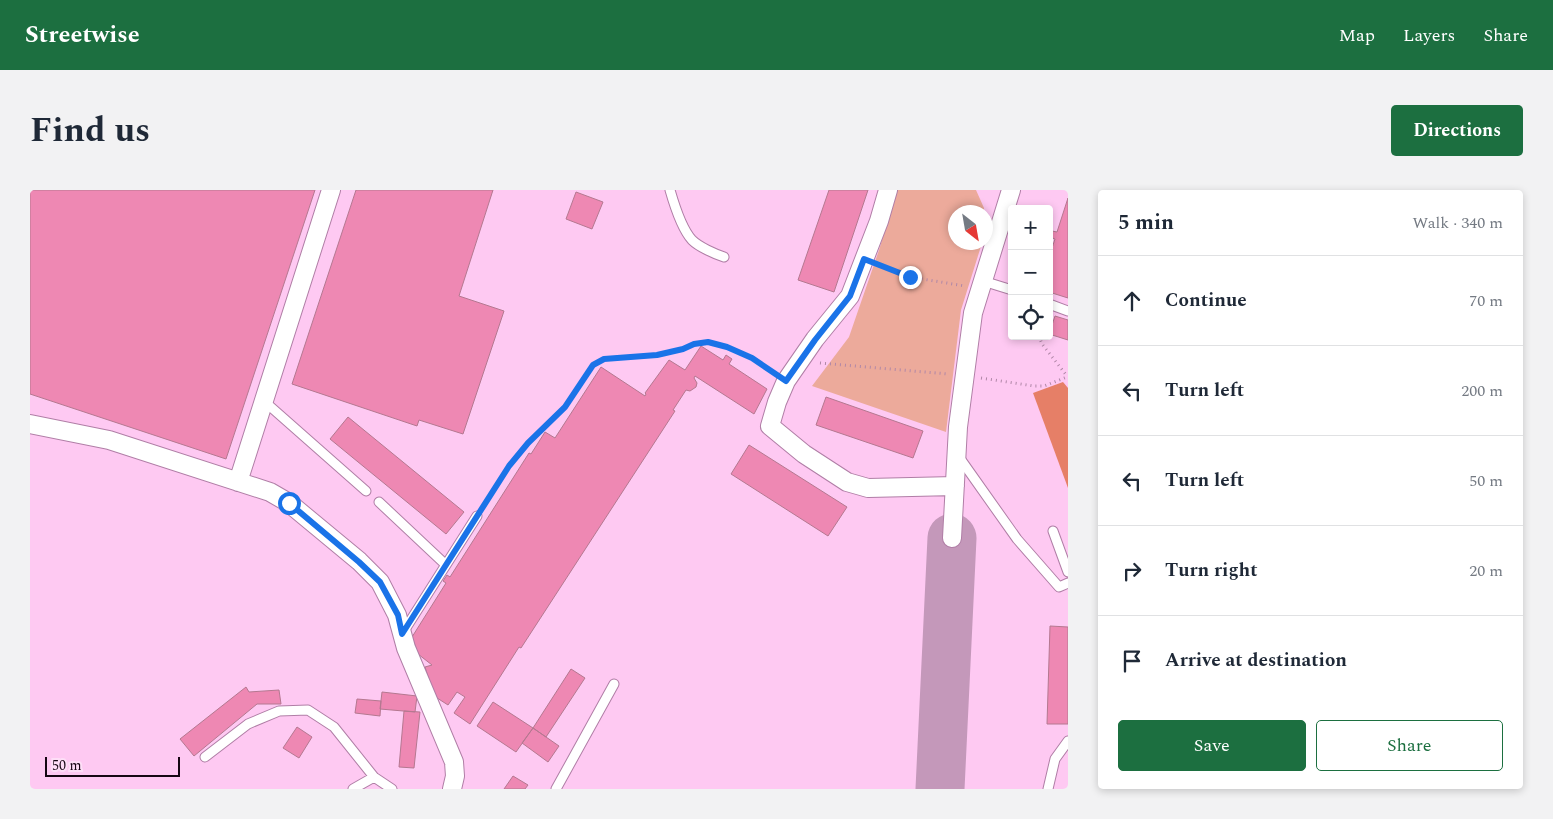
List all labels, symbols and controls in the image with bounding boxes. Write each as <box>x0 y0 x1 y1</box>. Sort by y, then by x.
text: Streetwise <box>25 17 140 53</box>
text: Map <box>1339 22 1375 49</box>
text: Layers <box>1403 22 1455 49</box>
text: Share <box>1483 22 1528 49</box>
text: Find us <box>30 104 150 157</box>
button: Directions <box>1391 105 1523 156</box>
north arrow <box>948 205 993 250</box>
map controls <box>1008 205 1053 340</box>
button: + <box>1008 205 1053 250</box>
text: 5 min <box>1118 207 1174 239</box>
text: Walk · 340 m <box>1412 211 1503 235</box>
button: − <box>1008 250 1053 295</box>
route end <box>899 266 922 289</box>
text: Continue <box>1165 286 1247 315</box>
icon: ahead <box>1118 287 1146 315</box>
text: 70 m <box>1469 289 1503 313</box>
button: locate <box>1008 295 1053 340</box>
text: Turn left <box>1165 376 1244 405</box>
icon: left <box>1118 377 1146 405</box>
text: 200 m <box>1461 379 1503 403</box>
text: Turn left <box>1165 466 1244 495</box>
icon: left <box>1118 467 1146 495</box>
text: 50 m <box>1469 469 1503 493</box>
route start <box>278 492 301 515</box>
text: Turn right <box>1165 556 1258 585</box>
icon: right <box>1118 557 1146 585</box>
text: 20 m <box>1469 559 1503 583</box>
text: Arrive at destination <box>1165 646 1347 675</box>
icon: arrive <box>1118 647 1146 675</box>
button: Save <box>1118 720 1306 771</box>
button: Share <box>1316 720 1503 771</box>
scale bar <box>45 754 180 777</box>
text: 50 m <box>52 755 82 776</box>

